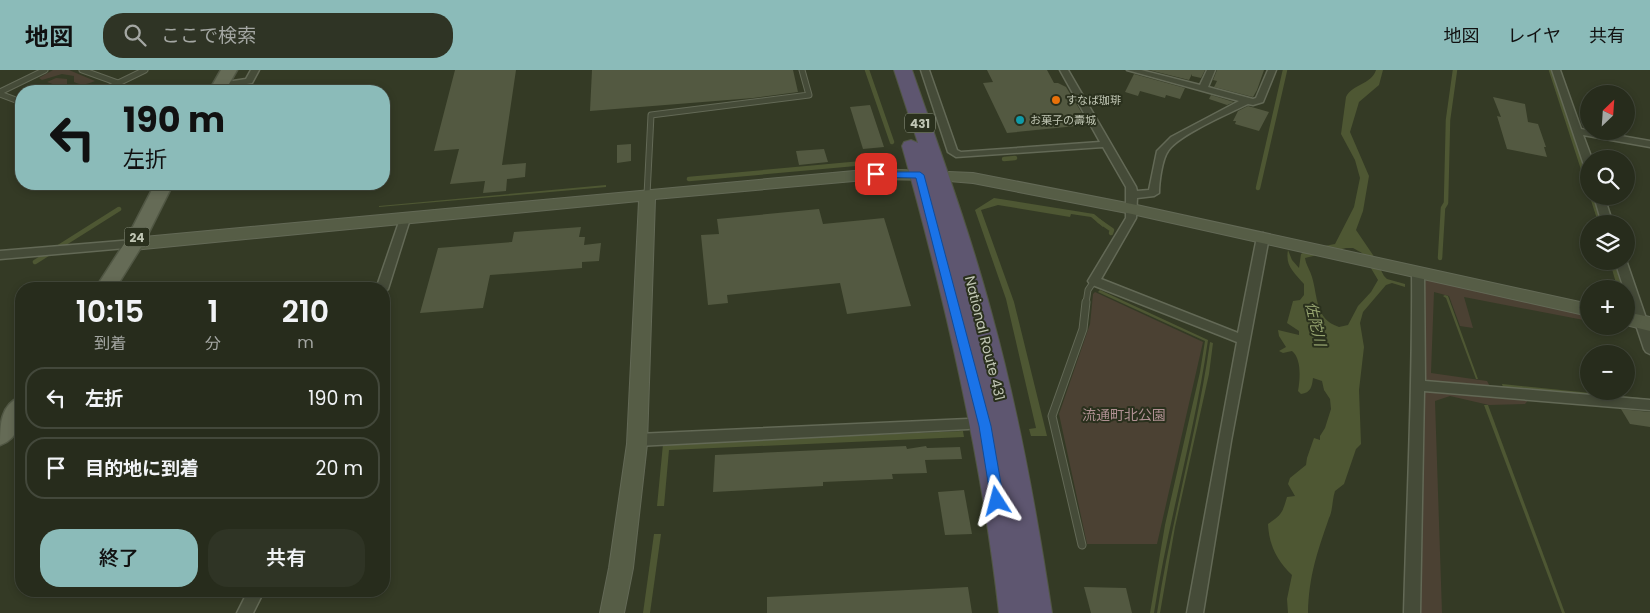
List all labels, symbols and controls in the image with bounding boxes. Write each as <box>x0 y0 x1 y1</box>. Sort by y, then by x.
search box <box>103 13 453 58</box>
text: 地図 <box>25 20 73 53</box>
icon: search <box>121 21 149 49</box>
text: ここで検索 <box>161 22 256 49</box>
text: 地図 <box>1444 23 1480 48</box>
text: レイヤ <box>1508 23 1561 48</box>
text: 共有 <box>1589 23 1625 48</box>
north arrow <box>1580 85 1635 140</box>
map controls <box>1580 85 1635 400</box>
place label: すなば珈琲 <box>1066 92 1121 108</box>
marker: すなば珈琲 <box>1050 94 1062 106</box>
text: 190 m <box>123 95 225 144</box>
icon: left <box>40 105 105 170</box>
place label: お菓子の壽城 <box>1030 112 1096 128</box>
road number: 431 <box>905 114 935 132</box>
marker: お菓子の壽城 <box>1014 114 1026 126</box>
text: 左折 <box>123 144 167 175</box>
button: search <box>1580 150 1635 205</box>
pin <box>855 153 897 195</box>
icon: arrive <box>862 160 890 188</box>
button: layers <box>1580 215 1635 270</box>
road number: 24 <box>124 228 150 246</box>
street label: National Route 431 <box>960 274 1010 402</box>
button: + <box>1580 280 1635 335</box>
text: 10:15 <box>76 290 144 333</box>
text: 1 <box>207 290 218 333</box>
text: 210 <box>282 290 329 333</box>
water label: 佐陀川 <box>1301 300 1332 350</box>
text: m <box>297 331 314 354</box>
text: 到着 <box>94 332 126 355</box>
text: 分 <box>205 332 221 355</box>
button: − <box>1580 345 1635 400</box>
icon: left <box>42 384 70 412</box>
text: 左折 <box>85 385 123 412</box>
text: 190 m <box>308 385 363 412</box>
park label: 流通町北公園 <box>1082 405 1166 425</box>
icon: arrive <box>42 454 70 482</box>
text: 目的地に到着 <box>85 455 199 482</box>
text: 20 m <box>315 455 363 482</box>
position arrow <box>970 474 1022 526</box>
button: 終了 <box>40 529 198 587</box>
button: 共有 <box>208 529 365 587</box>

